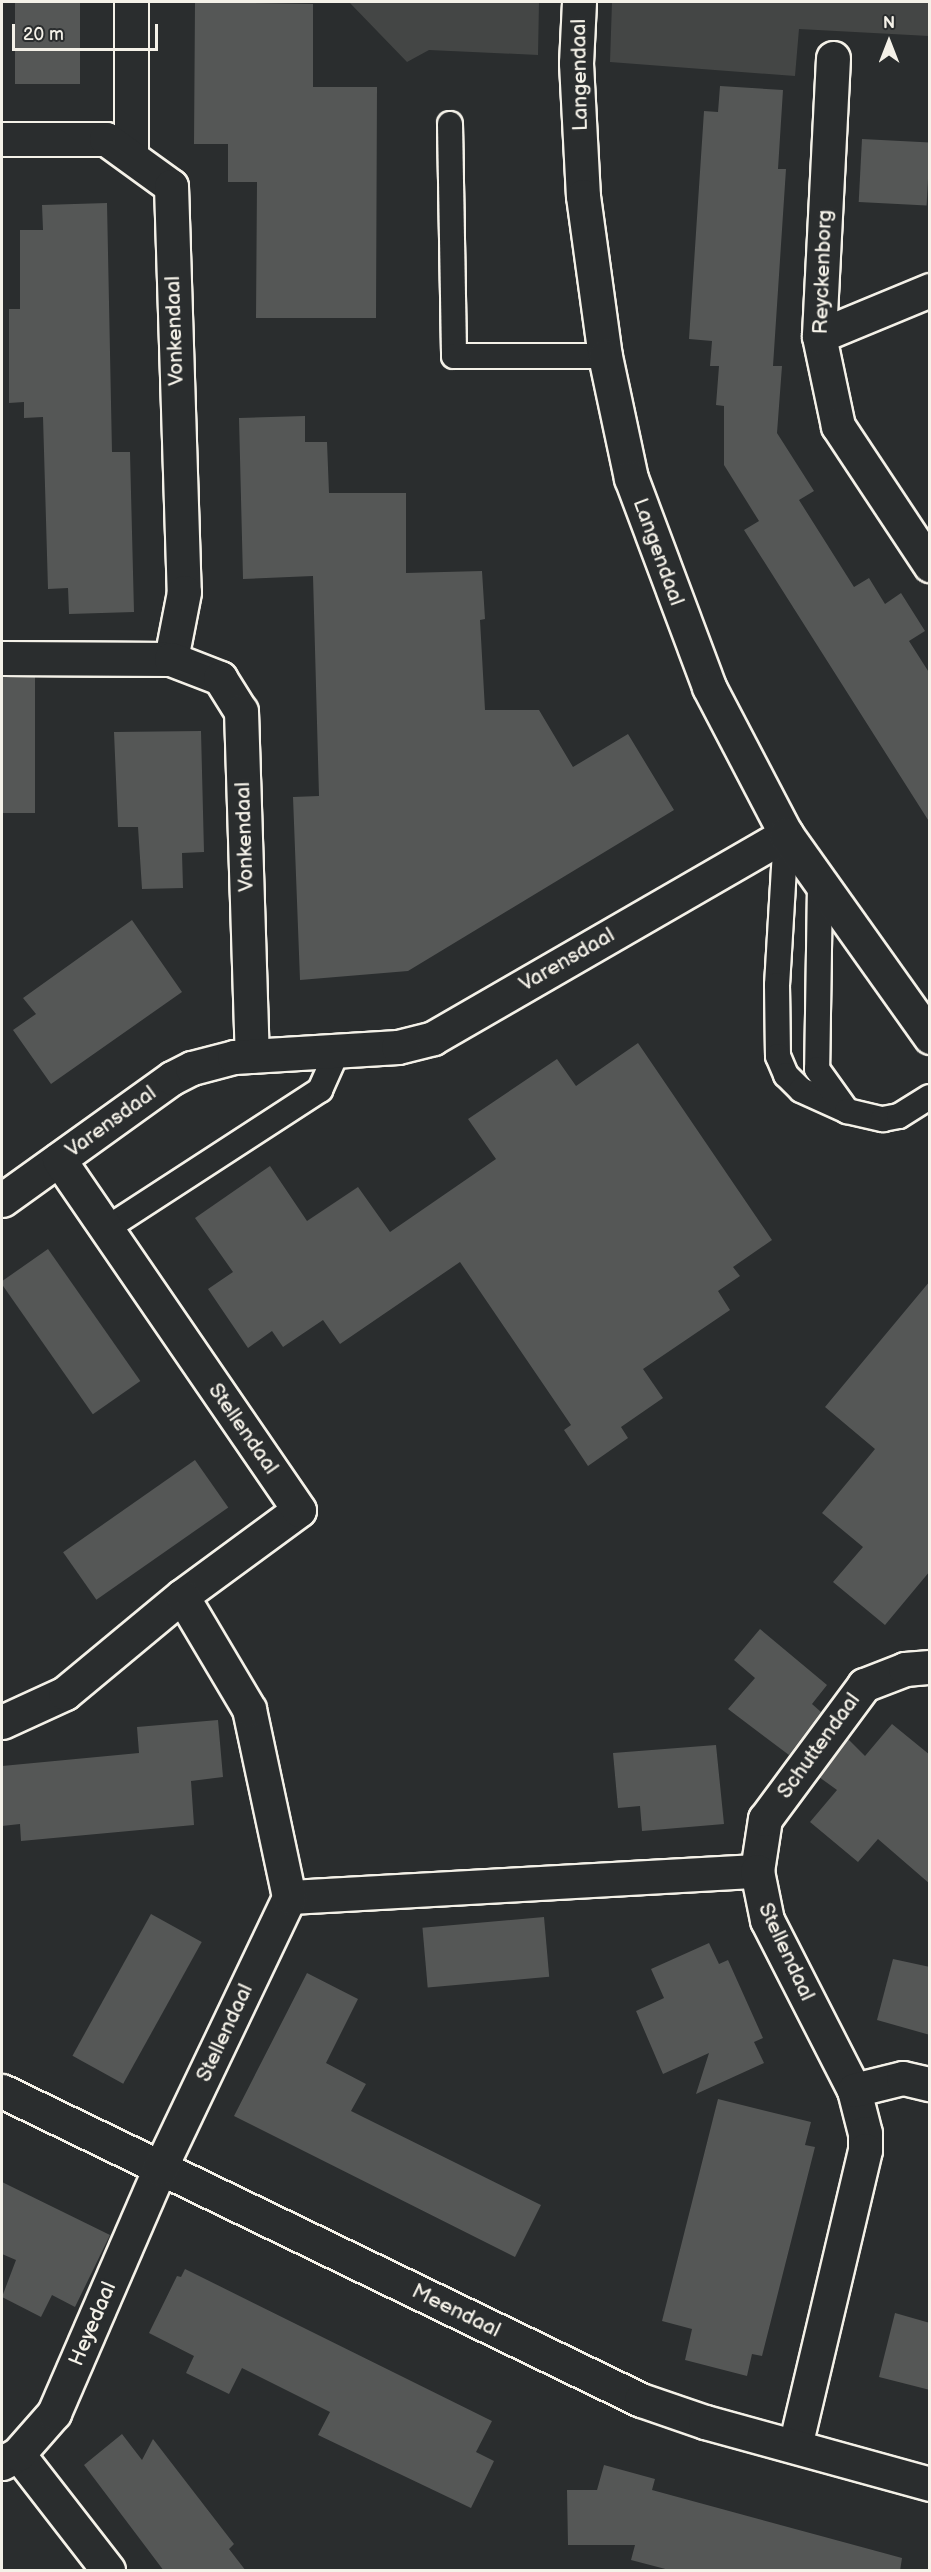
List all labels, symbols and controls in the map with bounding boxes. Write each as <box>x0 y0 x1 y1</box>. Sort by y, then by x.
scale bar <box>15 12 160 50</box>
north arrow <box>859 12 919 72</box>
text: N <box>883 14 895 33</box>
street label: Langendaal <box>566 19 594 131</box>
text: 20 m <box>23 24 64 45</box>
street label: Reyckenborg <box>808 209 838 335</box>
street label: Vonkendaal <box>160 276 190 386</box>
street label: Langendaal <box>627 495 689 609</box>
street label: Vonkendaal <box>230 782 260 892</box>
street label: Varensdaal <box>515 923 619 997</box>
street label: Varensdaal <box>61 1081 161 1163</box>
street label: Stellendaal <box>203 1379 283 1479</box>
street label: Schuttendaal <box>772 1688 866 1804</box>
street label: Stellendaal <box>752 1899 820 2005</box>
street label: Stellendaal <box>191 1980 259 2086</box>
street label: Heyedaal <box>64 2278 122 2370</box>
street label: Meendaal <box>408 2279 504 2343</box>

